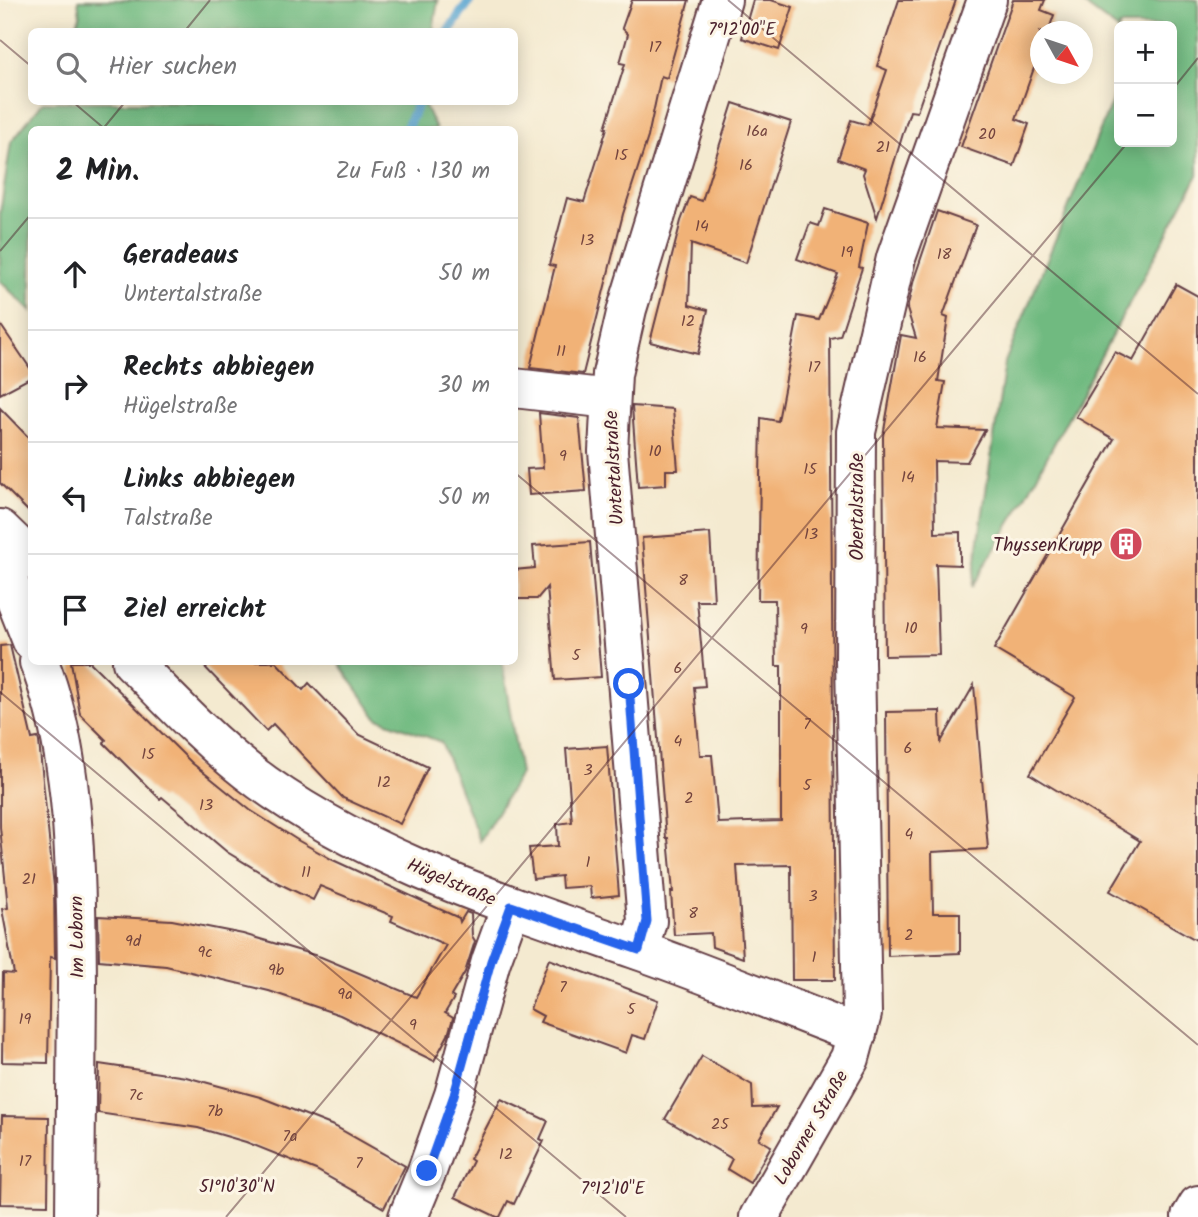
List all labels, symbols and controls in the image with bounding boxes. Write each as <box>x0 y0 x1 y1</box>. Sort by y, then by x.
text: 7°12'00"E <box>708 16 776 45</box>
north arrow <box>1030 21 1093 84</box>
map controls <box>1114 21 1177 147</box>
button: + <box>1114 21 1177 84</box>
search box <box>28 28 518 105</box>
house number: 17 <box>649 35 662 60</box>
text: Hier suchen <box>108 46 237 88</box>
icon: search <box>52 48 90 86</box>
button: − <box>1114 84 1177 147</box>
house number: 16a <box>746 119 768 144</box>
house number: 20 <box>978 122 996 147</box>
house number: 21 <box>876 135 890 160</box>
house number: 15 <box>614 143 629 168</box>
text: 2 Min. <box>56 148 139 196</box>
house number: 16 <box>739 153 753 178</box>
text: Zu Fuß · 130 m <box>336 154 490 190</box>
house number: 14 <box>695 214 709 239</box>
house number: 13 <box>580 228 594 253</box>
text: Geradeaus <box>123 235 239 277</box>
house number: 19 <box>841 240 854 265</box>
house number: 18 <box>937 242 952 267</box>
icon: ahead <box>56 255 94 293</box>
text: 50 m <box>439 256 490 292</box>
text: Untertalstraße <box>123 277 262 313</box>
house number: 12 <box>681 309 695 334</box>
house number: 11 <box>556 339 566 364</box>
house number: 16 <box>913 345 927 370</box>
text: Rechts abbiegen <box>123 347 314 389</box>
house number: 17 <box>808 355 821 380</box>
icon: right <box>56 367 94 405</box>
text: 30 m <box>438 368 490 404</box>
text: Hügelstraße <box>123 389 237 425</box>
street label: Untertalstraße <box>597 409 633 526</box>
house number: 10 <box>648 439 662 464</box>
house number: 9 <box>559 444 567 469</box>
street label: Obertalstraße <box>843 453 873 561</box>
house number: 15 <box>803 457 818 482</box>
text: Links abbiegen <box>123 459 295 501</box>
house number: 14 <box>901 465 915 490</box>
icon: left <box>56 479 94 517</box>
text: 50 m <box>439 480 490 516</box>
text: Talstraße <box>123 501 213 537</box>
house number: 13 <box>804 522 818 547</box>
building icon: ThyssenKrupp <box>1107 525 1145 563</box>
place label: ThyssenKrupp <box>993 531 1102 561</box>
house number: 8 <box>678 568 688 593</box>
text: Ziel erreicht <box>123 589 266 631</box>
icon: arrive <box>56 591 94 629</box>
house number: 10 <box>904 616 918 641</box>
house number: 9 <box>800 617 808 642</box>
house number: 5 <box>572 643 582 668</box>
house number: 6 <box>674 656 682 681</box>
route start <box>613 668 644 699</box>
house number: 7 <box>803 712 811 737</box>
house number: 4 <box>674 729 683 754</box>
house number: 6 <box>904 736 912 761</box>
house number: 15 <box>141 742 156 767</box>
house number: 3 <box>583 758 593 783</box>
house number: 12 <box>377 770 391 795</box>
house number: 5 <box>803 773 813 798</box>
house number: 2 <box>684 786 694 811</box>
house number: 13 <box>199 793 213 818</box>
house number: 4 <box>905 822 914 847</box>
house number: 1 <box>585 850 591 875</box>
street label: Hügelstraße <box>402 851 501 915</box>
house number: 11 <box>301 860 311 885</box>
house number: 21 <box>22 867 36 892</box>
house number: 3 <box>808 884 818 909</box>
street label: Im Loborn <box>62 895 94 979</box>
house number: 8 <box>688 901 698 926</box>
house number: 2 <box>904 923 914 948</box>
house number: 9d <box>125 929 142 954</box>
house number: 9c <box>198 940 212 965</box>
house number: 1 <box>811 945 817 970</box>
house number: 9b <box>268 958 285 983</box>
house number: 7 <box>559 975 567 1000</box>
house number: 9a <box>337 982 353 1007</box>
house number: 5 <box>627 997 637 1022</box>
house number: 19 <box>19 1007 32 1032</box>
house number: 9 <box>409 1013 417 1038</box>
street label: Loborner Straße <box>767 1064 857 1191</box>
house number: 7c <box>129 1083 143 1108</box>
house number: 7b <box>207 1099 223 1124</box>
house number: 25 <box>711 1112 730 1137</box>
house number: 7a <box>283 1124 297 1149</box>
house number: 12 <box>499 1142 513 1167</box>
house number: 17 <box>19 1149 32 1174</box>
house number: 7 <box>355 1151 363 1176</box>
route end <box>411 1155 442 1186</box>
text: 51°10'30"N <box>199 1173 275 1202</box>
text: 7°12'10"E <box>581 1175 646 1204</box>

